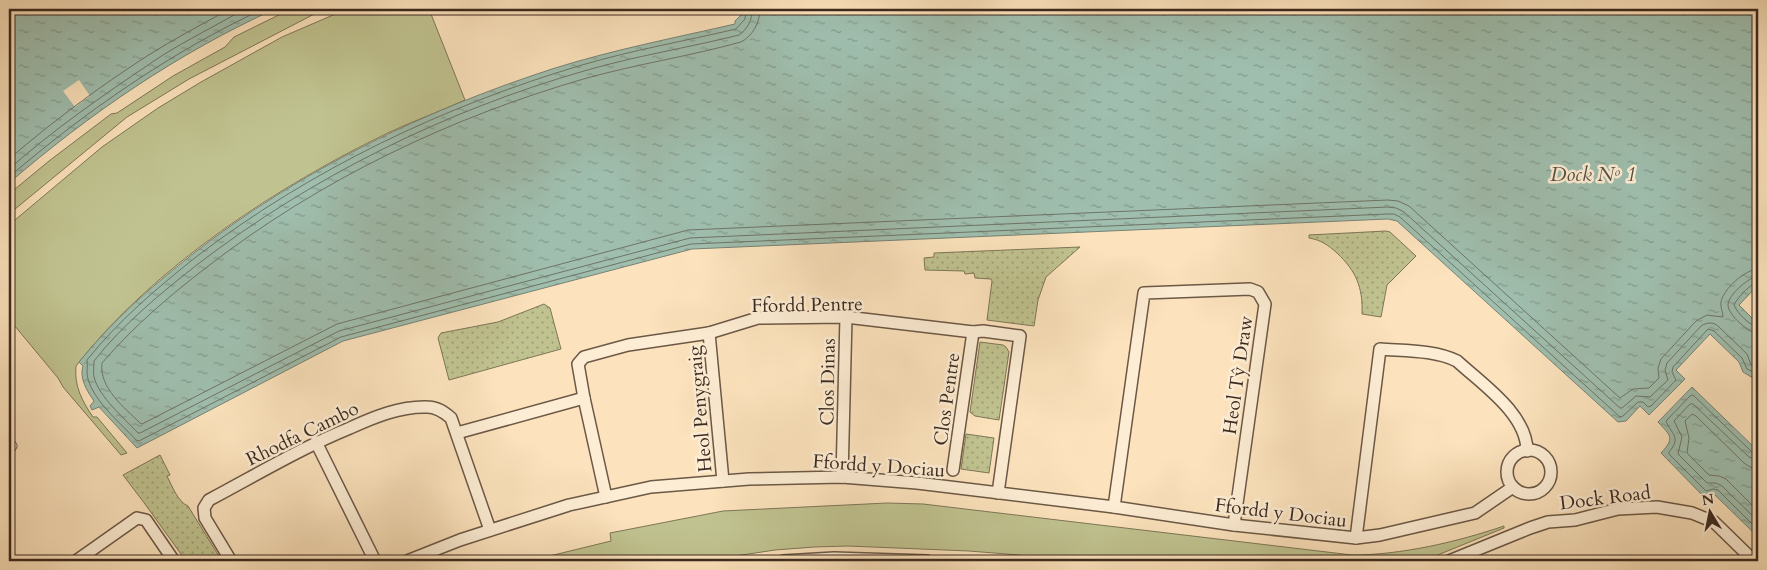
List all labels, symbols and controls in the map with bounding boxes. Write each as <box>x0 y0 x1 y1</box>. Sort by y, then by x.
water label: Dock Nº 1 <box>1550 161 1636 188</box>
street label: Ffordd Pentre <box>751 291 863 319</box>
street label: Heol Tŷ Draw <box>1217 314 1259 436</box>
street label: Clos Dinas <box>814 338 842 426</box>
street label: Heol Penygraig <box>681 344 718 473</box>
street label: Clos Pentre <box>928 351 966 447</box>
street label: Rhodfa Cambo <box>242 395 363 472</box>
street label: Ffordd y Dociau <box>812 448 946 484</box>
street label: Dock Road <box>1558 480 1652 516</box>
north arrow <box>1684 488 1734 538</box>
text: N <box>1700 489 1715 510</box>
street label: Ffordd y Dociau <box>1213 492 1348 534</box>

